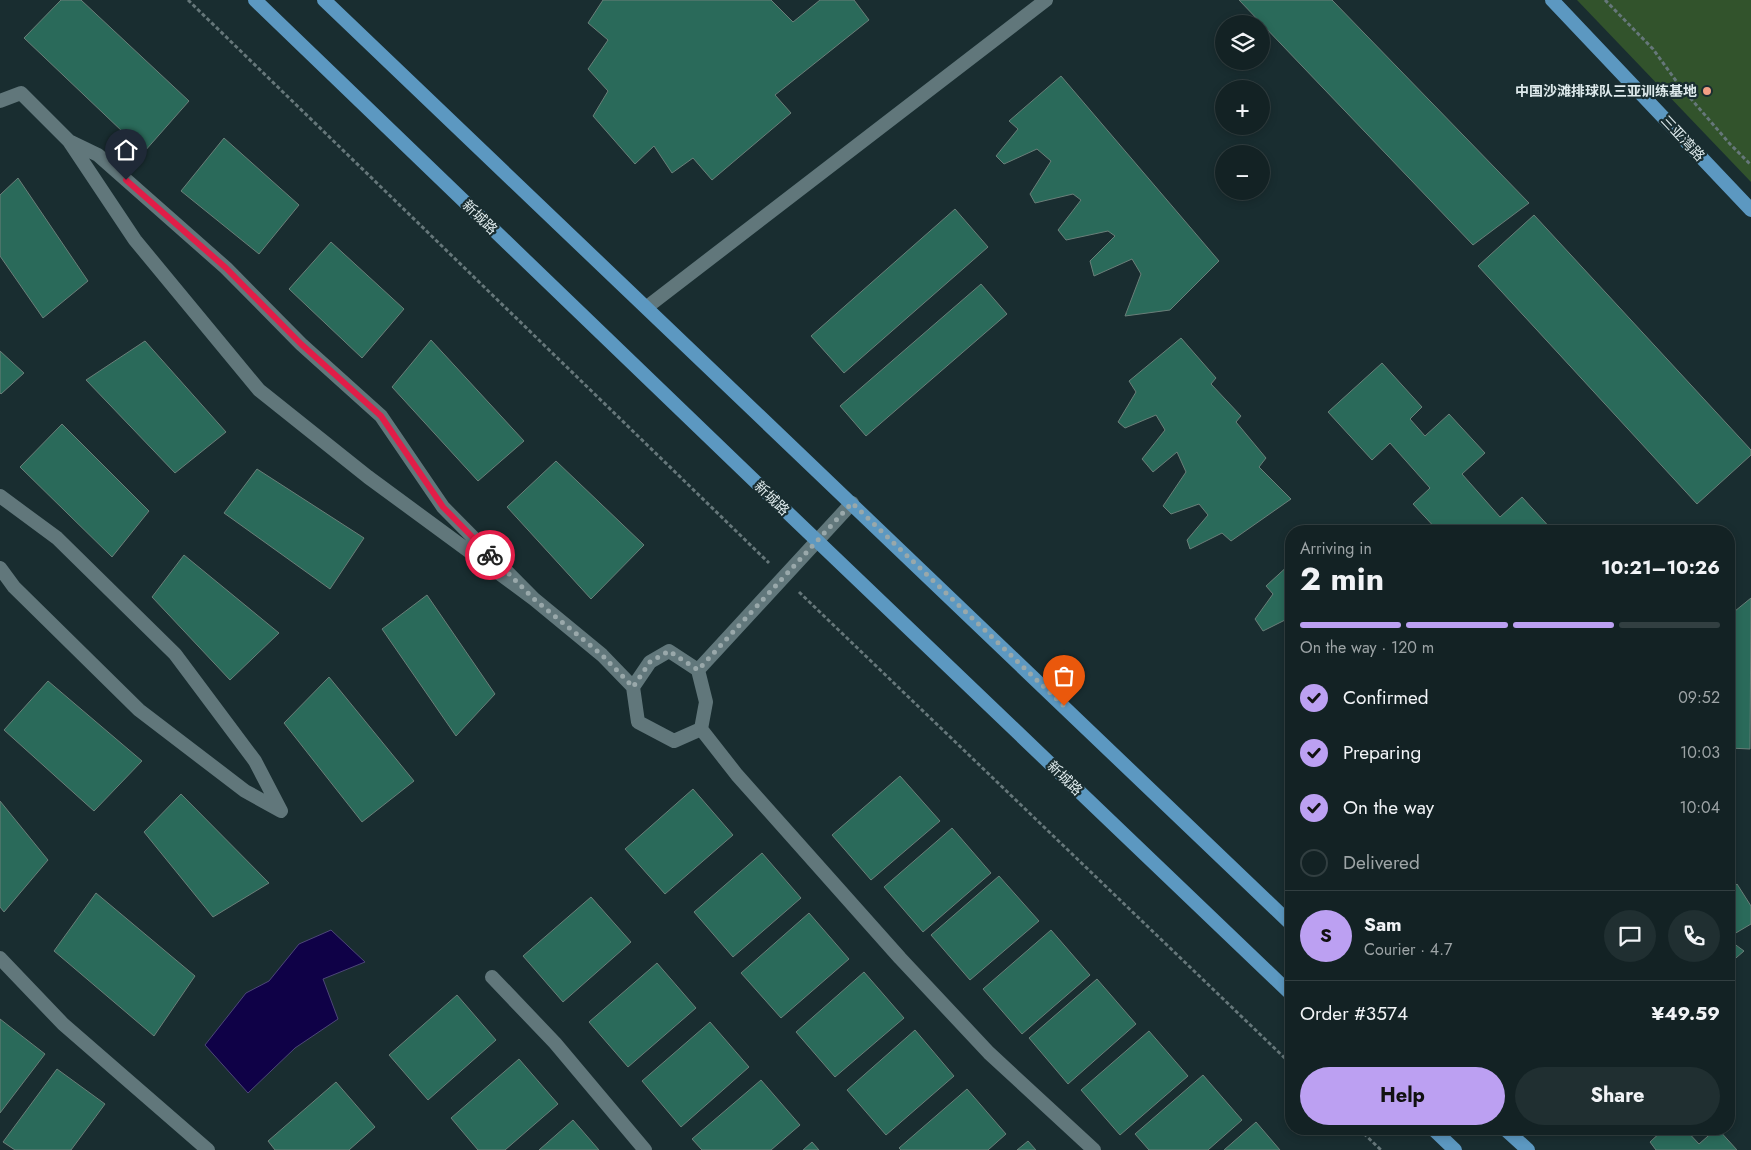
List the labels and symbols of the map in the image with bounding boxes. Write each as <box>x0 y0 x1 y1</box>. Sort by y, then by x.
place label: 中国沙滩排球队三亚训练基地 <box>1515 81 1697 101</box>
marker: 中国沙滩排球队三亚训练基地 <box>1701 85 1713 97</box>
street label: 三亚湾路 <box>1657 111 1709 165</box>
pin <box>105 129 147 180</box>
street label: 新城路 <box>458 195 502 239</box>
street label: 新城路 <box>750 476 794 520</box>
courier <box>465 530 515 580</box>
pin <box>1043 655 1085 706</box>
street label: 新城路 <box>1043 756 1087 800</box>

